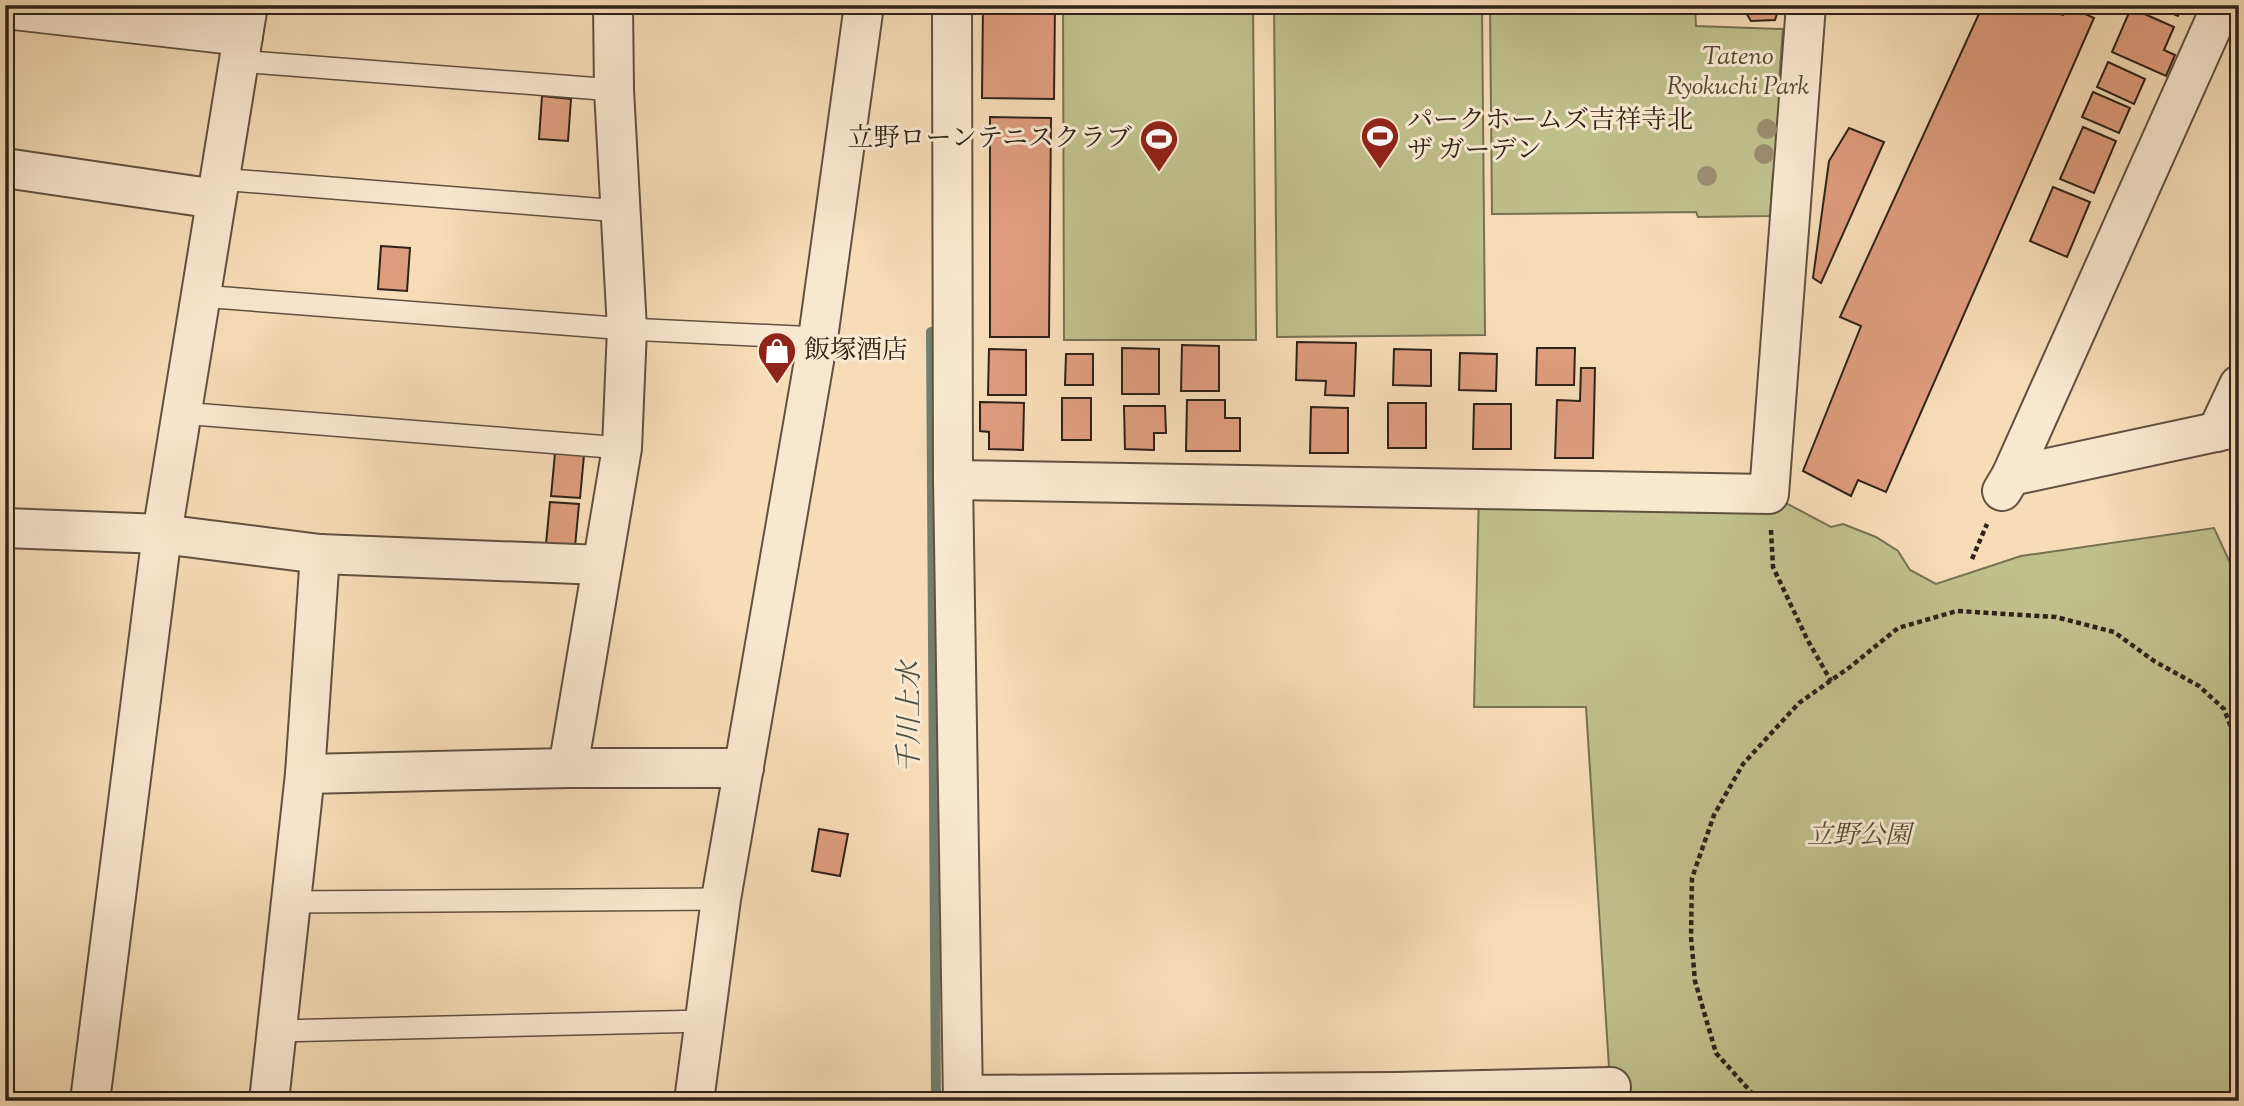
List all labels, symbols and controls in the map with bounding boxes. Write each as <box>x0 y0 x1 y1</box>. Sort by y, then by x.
park label: Tateno Ryokuchi Park <box>1667 39 1810 106</box>
place label: パークホームズ吉祥寺北 ザ ガーデン <box>1407 103 1693 170</box>
sports icon: パークホームズ吉祥寺北 ザ ガーデン <box>1359 115 1401 170</box>
sports icon: 立野ローンテニスクラブ <box>1138 118 1180 173</box>
place label: 立野ローンテニスクラブ <box>848 121 1132 158</box>
shop icon: 飯塚酒店 <box>756 330 798 385</box>
place label: 飯塚酒店 <box>804 333 908 370</box>
water label: 千川上水 <box>891 658 931 773</box>
park label: 立野公園 <box>1807 818 1915 855</box>

